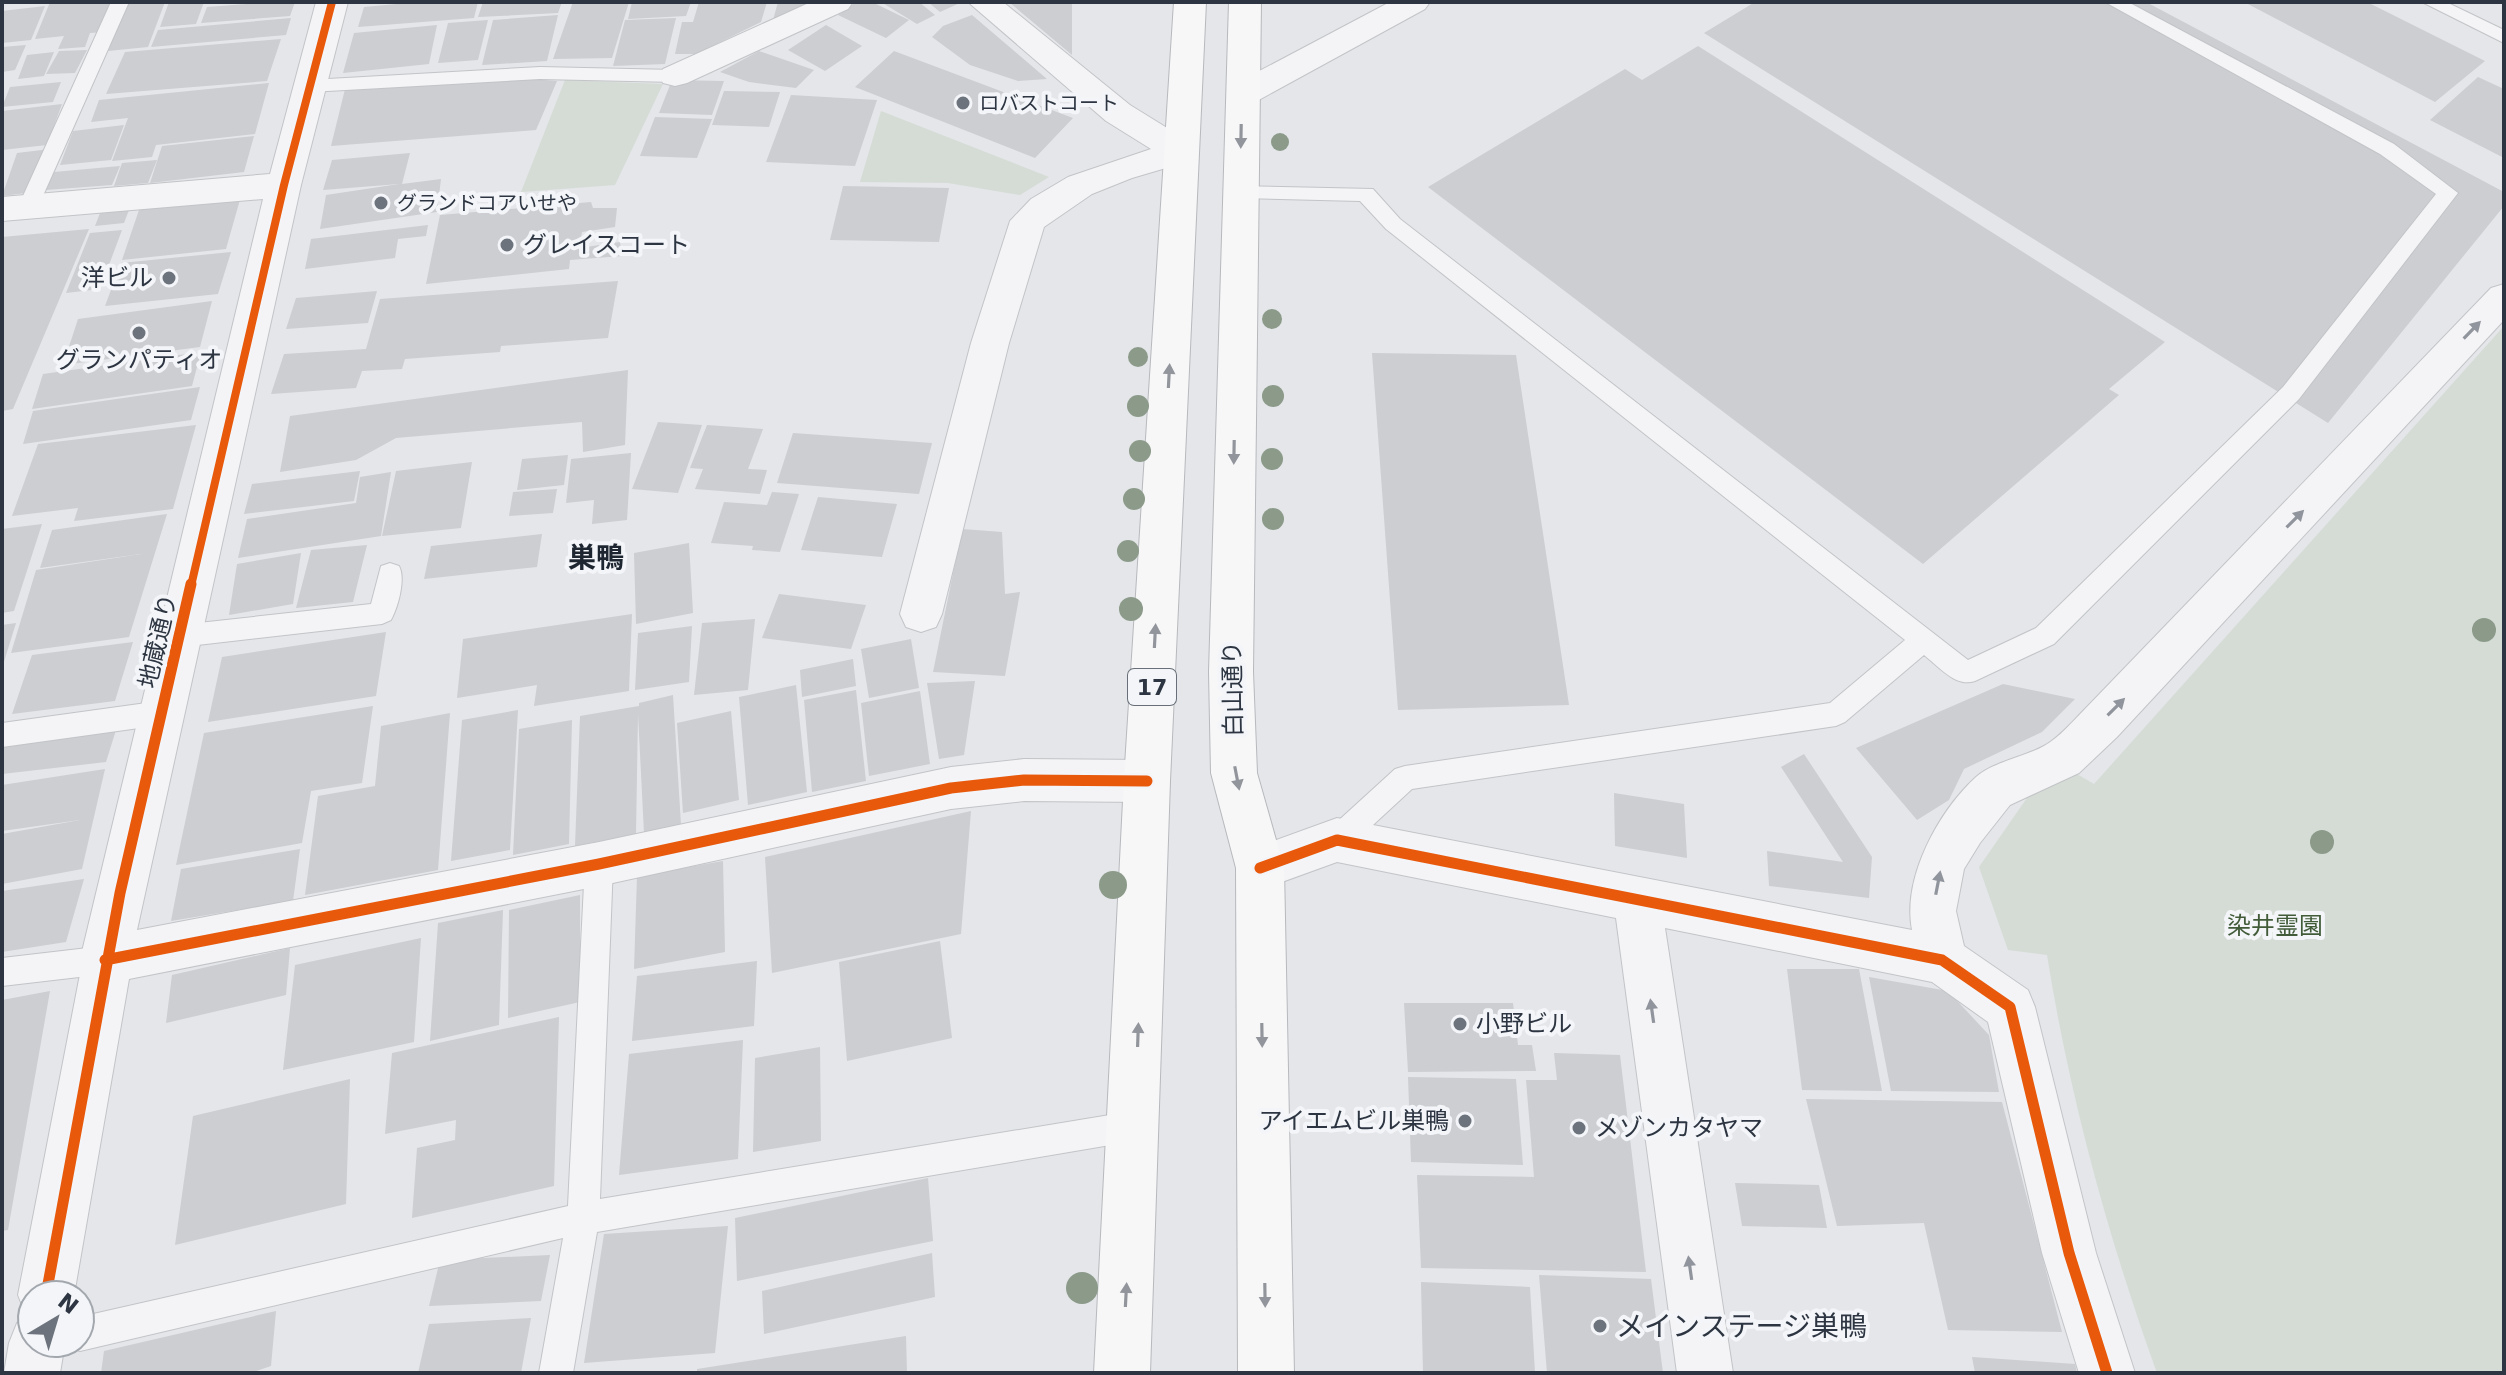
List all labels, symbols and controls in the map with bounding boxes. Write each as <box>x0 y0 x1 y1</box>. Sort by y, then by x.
place label: ロバストコート <box>979 91 1119 115</box>
marker: ロバストコート <box>954 94 972 112</box>
one-way arrow <box>1235 124 1248 149</box>
place label: グランドコアいせや <box>397 191 577 215</box>
marker: グランドコアいせや <box>372 194 390 212</box>
place label: グレイスコート <box>523 231 690 259</box>
marker: グレイスコート <box>498 236 516 254</box>
place label: 洋ビル <box>81 264 153 292</box>
marker: 洋ビル <box>160 269 178 287</box>
one-way arrow <box>2463 320 2481 339</box>
marker: グランパティオ <box>130 324 148 342</box>
place label: グランパティオ <box>56 346 222 374</box>
one-way arrow <box>1163 363 1176 388</box>
one-way arrow <box>1228 440 1241 465</box>
one-way arrow <box>2285 510 2303 529</box>
district label: 巣鴨 <box>568 541 624 574</box>
street label: 地蔵通り <box>134 591 182 691</box>
one-way arrow <box>1149 623 1162 648</box>
street label: 白山通り <box>1218 641 1248 737</box>
road number: 17 <box>1128 669 1176 705</box>
one-way arrow <box>2106 698 2124 717</box>
one-way arrow <box>1231 765 1243 790</box>
one-way arrow <box>1932 870 1945 895</box>
park label: 染井霊園 <box>2227 912 2323 940</box>
one-way arrow <box>1646 998 1658 1023</box>
place label: 小野ビル <box>1476 1010 1572 1038</box>
marker: 小野ビル <box>1451 1015 1469 1033</box>
one-way arrow <box>1131 1022 1144 1047</box>
one-way arrow <box>1256 1023 1268 1048</box>
place label: アイエムビル巣鴨 <box>1258 1107 1449 1135</box>
marker: アイエムビル巣鴨 <box>1456 1112 1474 1130</box>
place label: メゾンカタヤマ <box>1595 1114 1763 1142</box>
marker: メゾンカタヤマ <box>1570 1119 1588 1137</box>
one-way arrow <box>1683 1255 1696 1280</box>
north arrow <box>16 1279 96 1359</box>
one-way arrow <box>1120 1282 1133 1307</box>
one-way arrow <box>1259 1283 1271 1308</box>
text: N <box>53 1288 83 1319</box>
place label: メインステージ巣鴨 <box>1616 1310 1867 1343</box>
marker: メインステージ巣鴨 <box>1591 1317 1609 1335</box>

